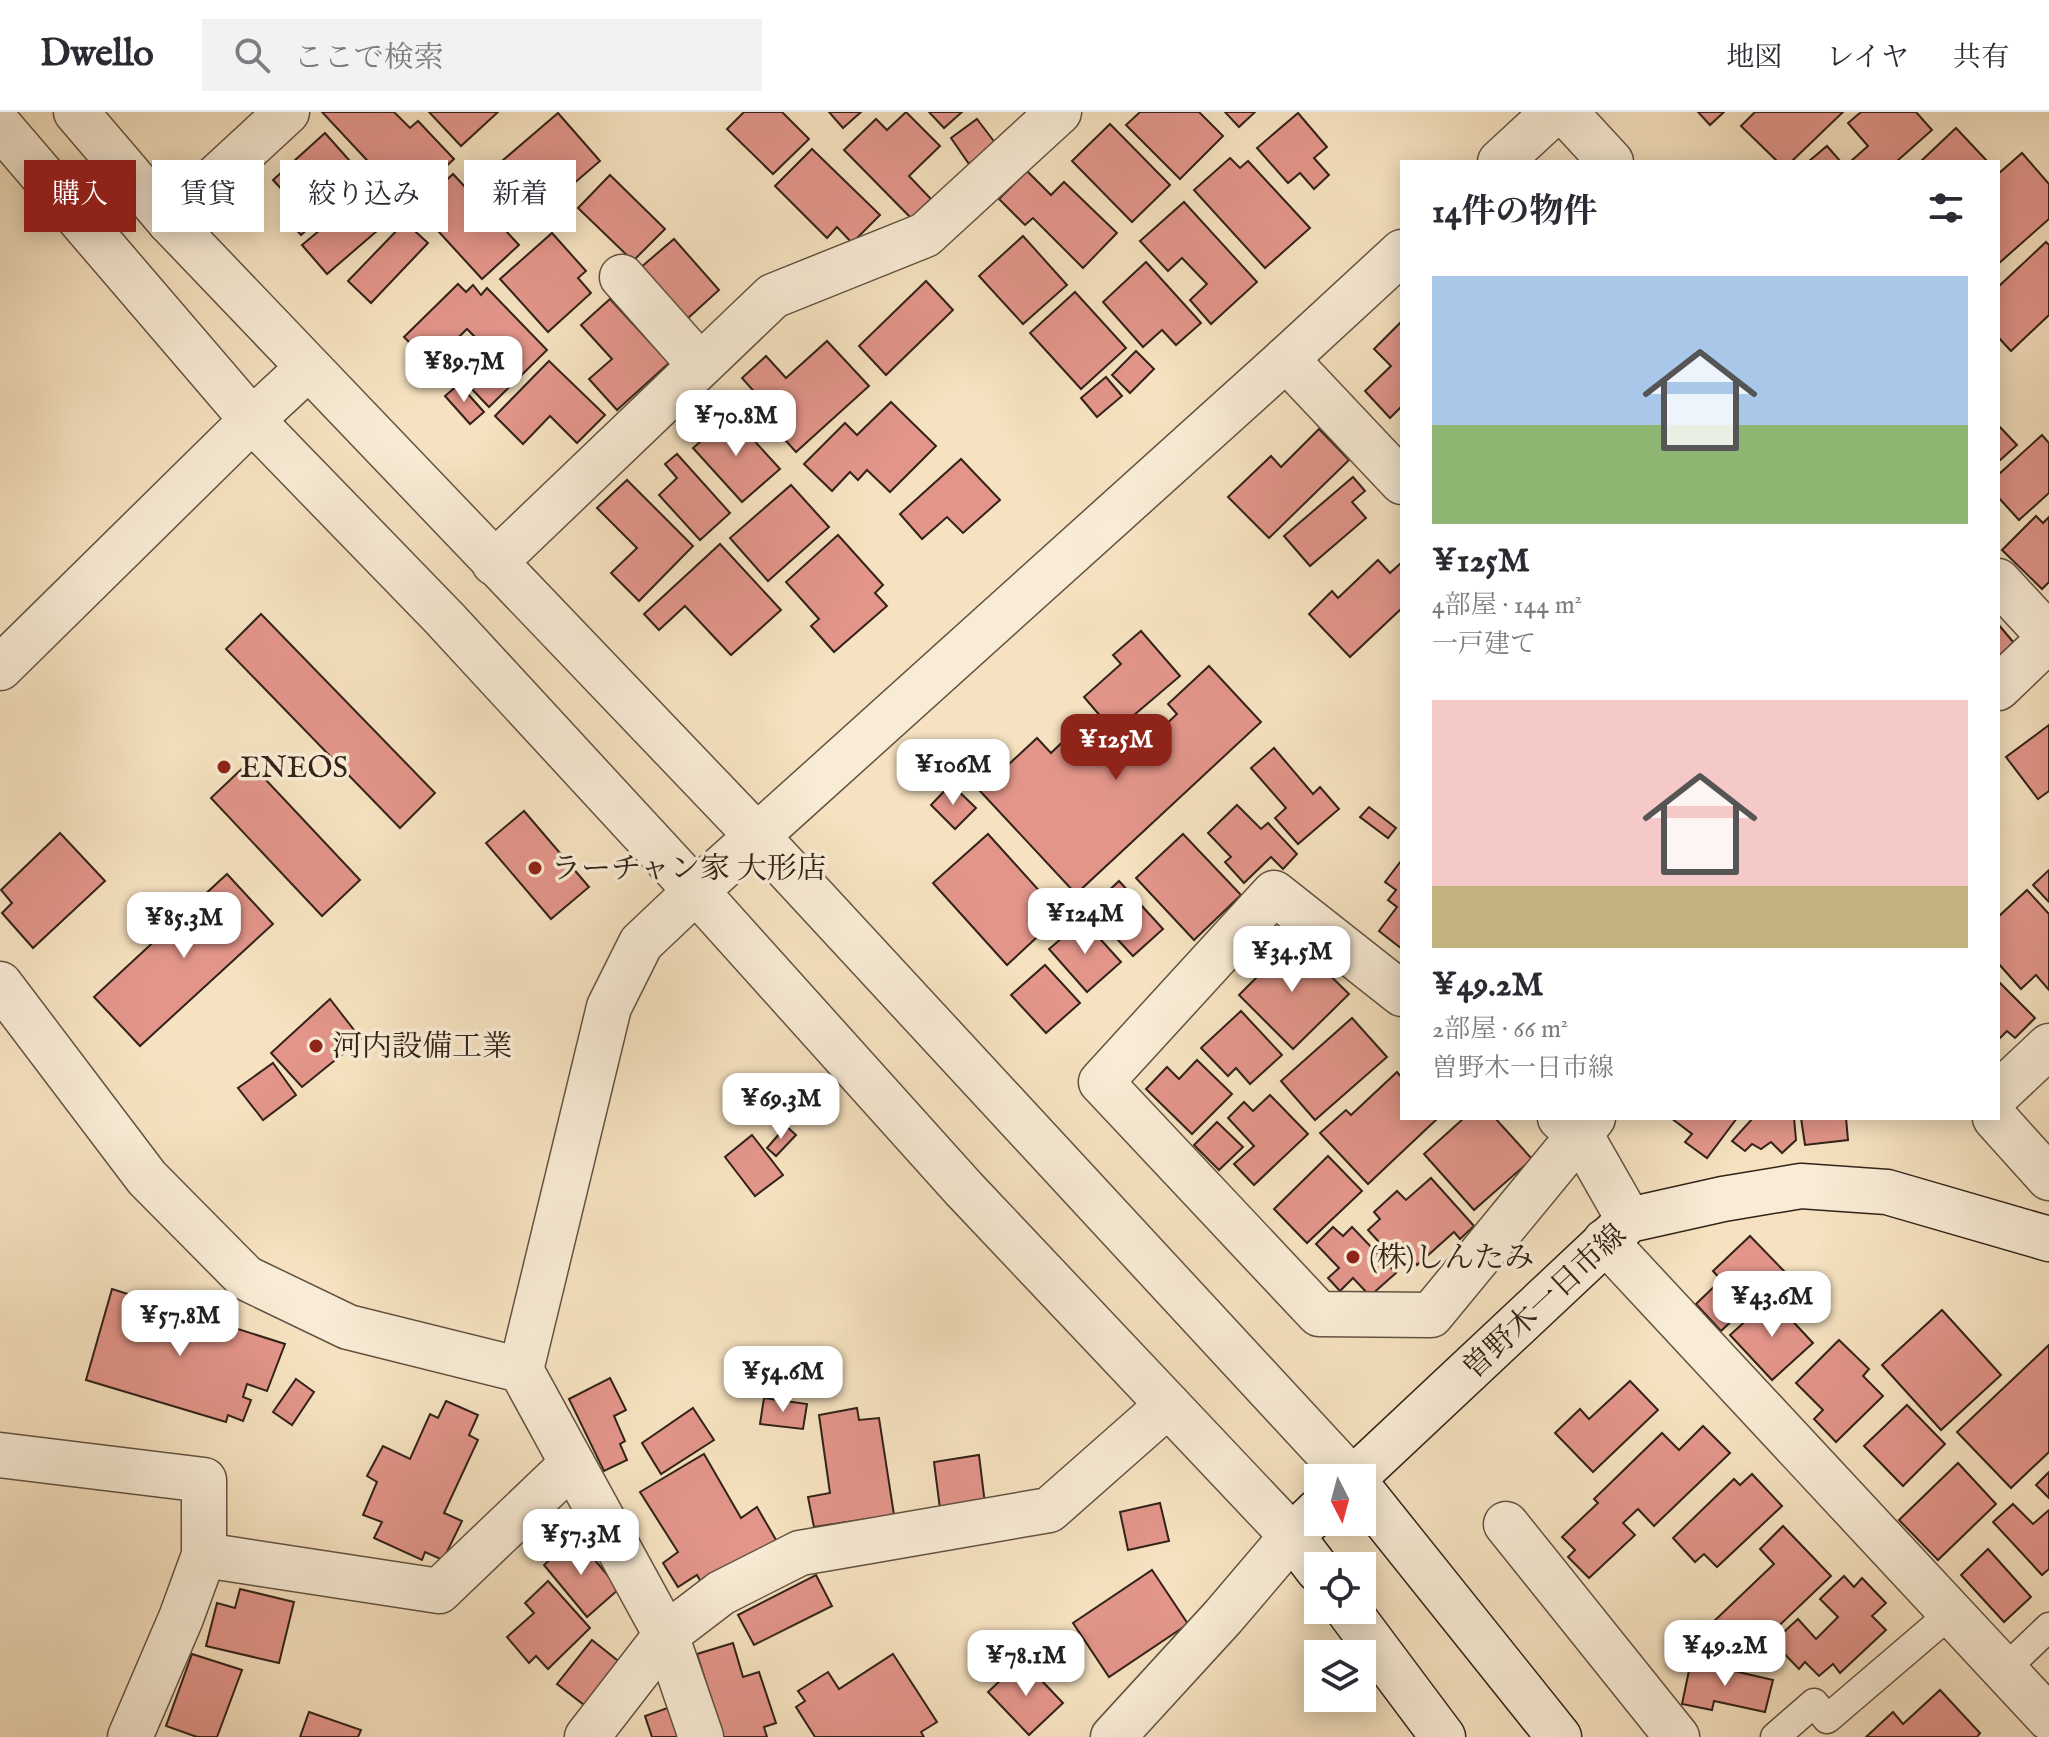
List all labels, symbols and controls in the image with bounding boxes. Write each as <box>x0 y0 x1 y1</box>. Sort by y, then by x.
search box <box>202 19 762 91</box>
text: Dwello <box>40 31 154 79</box>
icon: search <box>230 33 274 77</box>
text: ここで検索 <box>294 40 444 78</box>
text: 地図 <box>1726 41 1782 76</box>
text: レイヤ <box>1826 41 1909 76</box>
text: 共有 <box>1953 41 2009 76</box>
chip: 購入 <box>24 160 136 232</box>
chip: 賃貸 <box>152 160 264 232</box>
chip: 絞り込み <box>280 160 448 232</box>
chip: 新着 <box>464 160 576 232</box>
icon: filters <box>1924 186 1968 230</box>
text: 14件の物件 <box>1432 191 1597 234</box>
icon: home <box>1628 328 1772 472</box>
pin: ¥89.7M <box>399 336 529 404</box>
text: ¥89.7M <box>423 345 505 378</box>
pin: ¥70.8M <box>671 390 801 458</box>
text: ¥70.8M <box>694 399 778 432</box>
text: ¥125M <box>1432 540 1530 583</box>
text: 4部屋 · 144 m² <box>1432 589 1582 622</box>
text: 一戸建て <box>1432 628 1536 661</box>
pin: ¥125M <box>1060 714 1172 782</box>
text: ¥125M <box>1079 723 1153 756</box>
pin: ¥106M <box>897 739 1009 807</box>
text: ¥106M <box>915 748 991 781</box>
place label: ENEOS <box>240 750 348 788</box>
icon: home <box>1628 752 1772 896</box>
marker: ENEOS <box>215 758 233 776</box>
place label: ラーチャン家 大形店 <box>551 851 827 889</box>
marker: ラーチャン家 大形店 <box>526 859 544 877</box>
pin: ¥124M <box>1029 888 1141 956</box>
pin: ¥85.3M <box>119 892 249 960</box>
text: ¥124M <box>1046 897 1124 930</box>
text: ¥85.3M <box>145 901 223 934</box>
pin: ¥34.5M <box>1227 926 1357 994</box>
text: ¥34.5M <box>1251 935 1333 968</box>
text: ¥49.2M <box>1432 964 1544 1007</box>
text: 2部屋 · 66 m² <box>1432 1013 1568 1046</box>
place label: 河内設備工業 <box>332 1029 512 1067</box>
marker: 河内設備工業 <box>307 1037 325 1055</box>
text: 曽野木一日市線 <box>1432 1052 1614 1085</box>
pin: ¥69.3M <box>716 1073 846 1141</box>
text: ¥69.3M <box>740 1082 822 1115</box>
street label: 曽野木一日市線 <box>1456 1217 1635 1388</box>
place label: (株)しんたみ <box>1369 1240 1534 1278</box>
marker: (株)しんたみ <box>1344 1248 1362 1266</box>
pin: ¥43.6M <box>1707 1271 1837 1339</box>
text: ¥43.6M <box>1731 1280 1813 1313</box>
pin: ¥57.8M <box>115 1290 245 1358</box>
text: ¥57.8M <box>140 1299 220 1332</box>
pin: ¥54.6M <box>718 1346 848 1414</box>
text: ¥54.6M <box>742 1355 824 1388</box>
north arrow <box>1304 1464 1376 1536</box>
map controls <box>1304 1464 1376 1712</box>
pin: ¥57.3M <box>516 1509 646 1577</box>
text: ¥57.3M <box>541 1518 621 1551</box>
button: locate <box>1304 1552 1376 1624</box>
pin: ¥49.2M <box>1660 1620 1790 1688</box>
text: ¥49.2M <box>1682 1629 1768 1662</box>
pin: ¥78.1M <box>961 1630 1091 1698</box>
text: ¥78.1M <box>985 1639 1067 1672</box>
button: layers <box>1304 1640 1376 1712</box>

